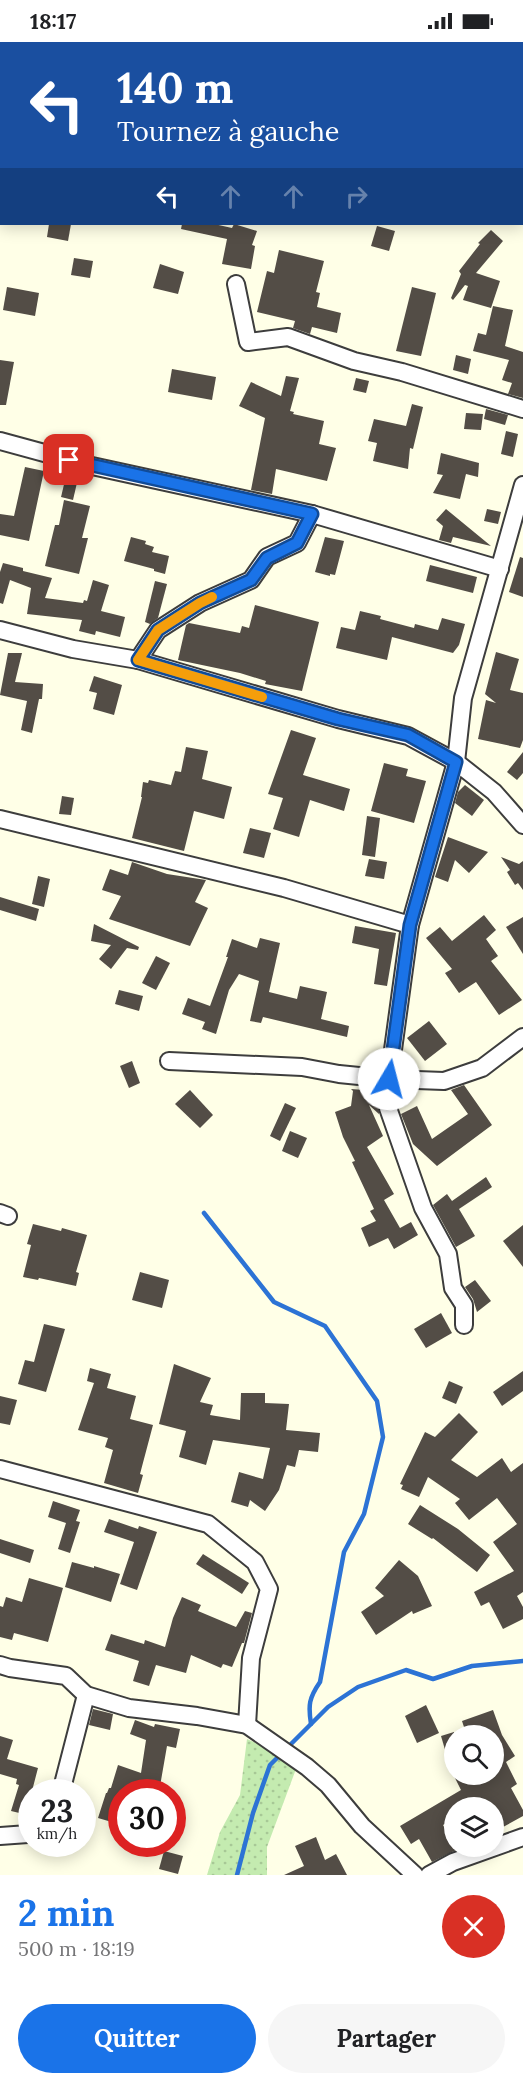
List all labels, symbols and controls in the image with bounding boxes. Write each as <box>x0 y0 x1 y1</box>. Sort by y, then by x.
text: 18:17 <box>30 7 76 35</box>
text: 140 m <box>117 61 233 115</box>
icon: left <box>18 66 96 144</box>
text: Tournez à gauche <box>117 114 340 148</box>
icon: left <box>151 180 184 213</box>
icon: ahead <box>214 180 247 213</box>
icon: ahead <box>277 180 310 213</box>
icon: right <box>340 180 373 213</box>
pin <box>43 434 94 485</box>
icon: arrive <box>52 443 85 476</box>
position arrow <box>357 1047 421 1111</box>
map controls <box>444 1725 504 1857</box>
button: search <box>444 1725 504 1785</box>
speed limit sign: 30 <box>108 1779 186 1857</box>
text: 23 <box>41 1792 73 1830</box>
button: layers <box>444 1797 504 1857</box>
text: km/h <box>37 1824 77 1843</box>
text: 2 min <box>18 1890 115 1936</box>
button: close <box>442 1895 505 1958</box>
text: 500 m · 18:19 <box>18 1936 135 1961</box>
button: Quitter <box>18 2004 256 2073</box>
button: Partager <box>268 2004 505 2073</box>

